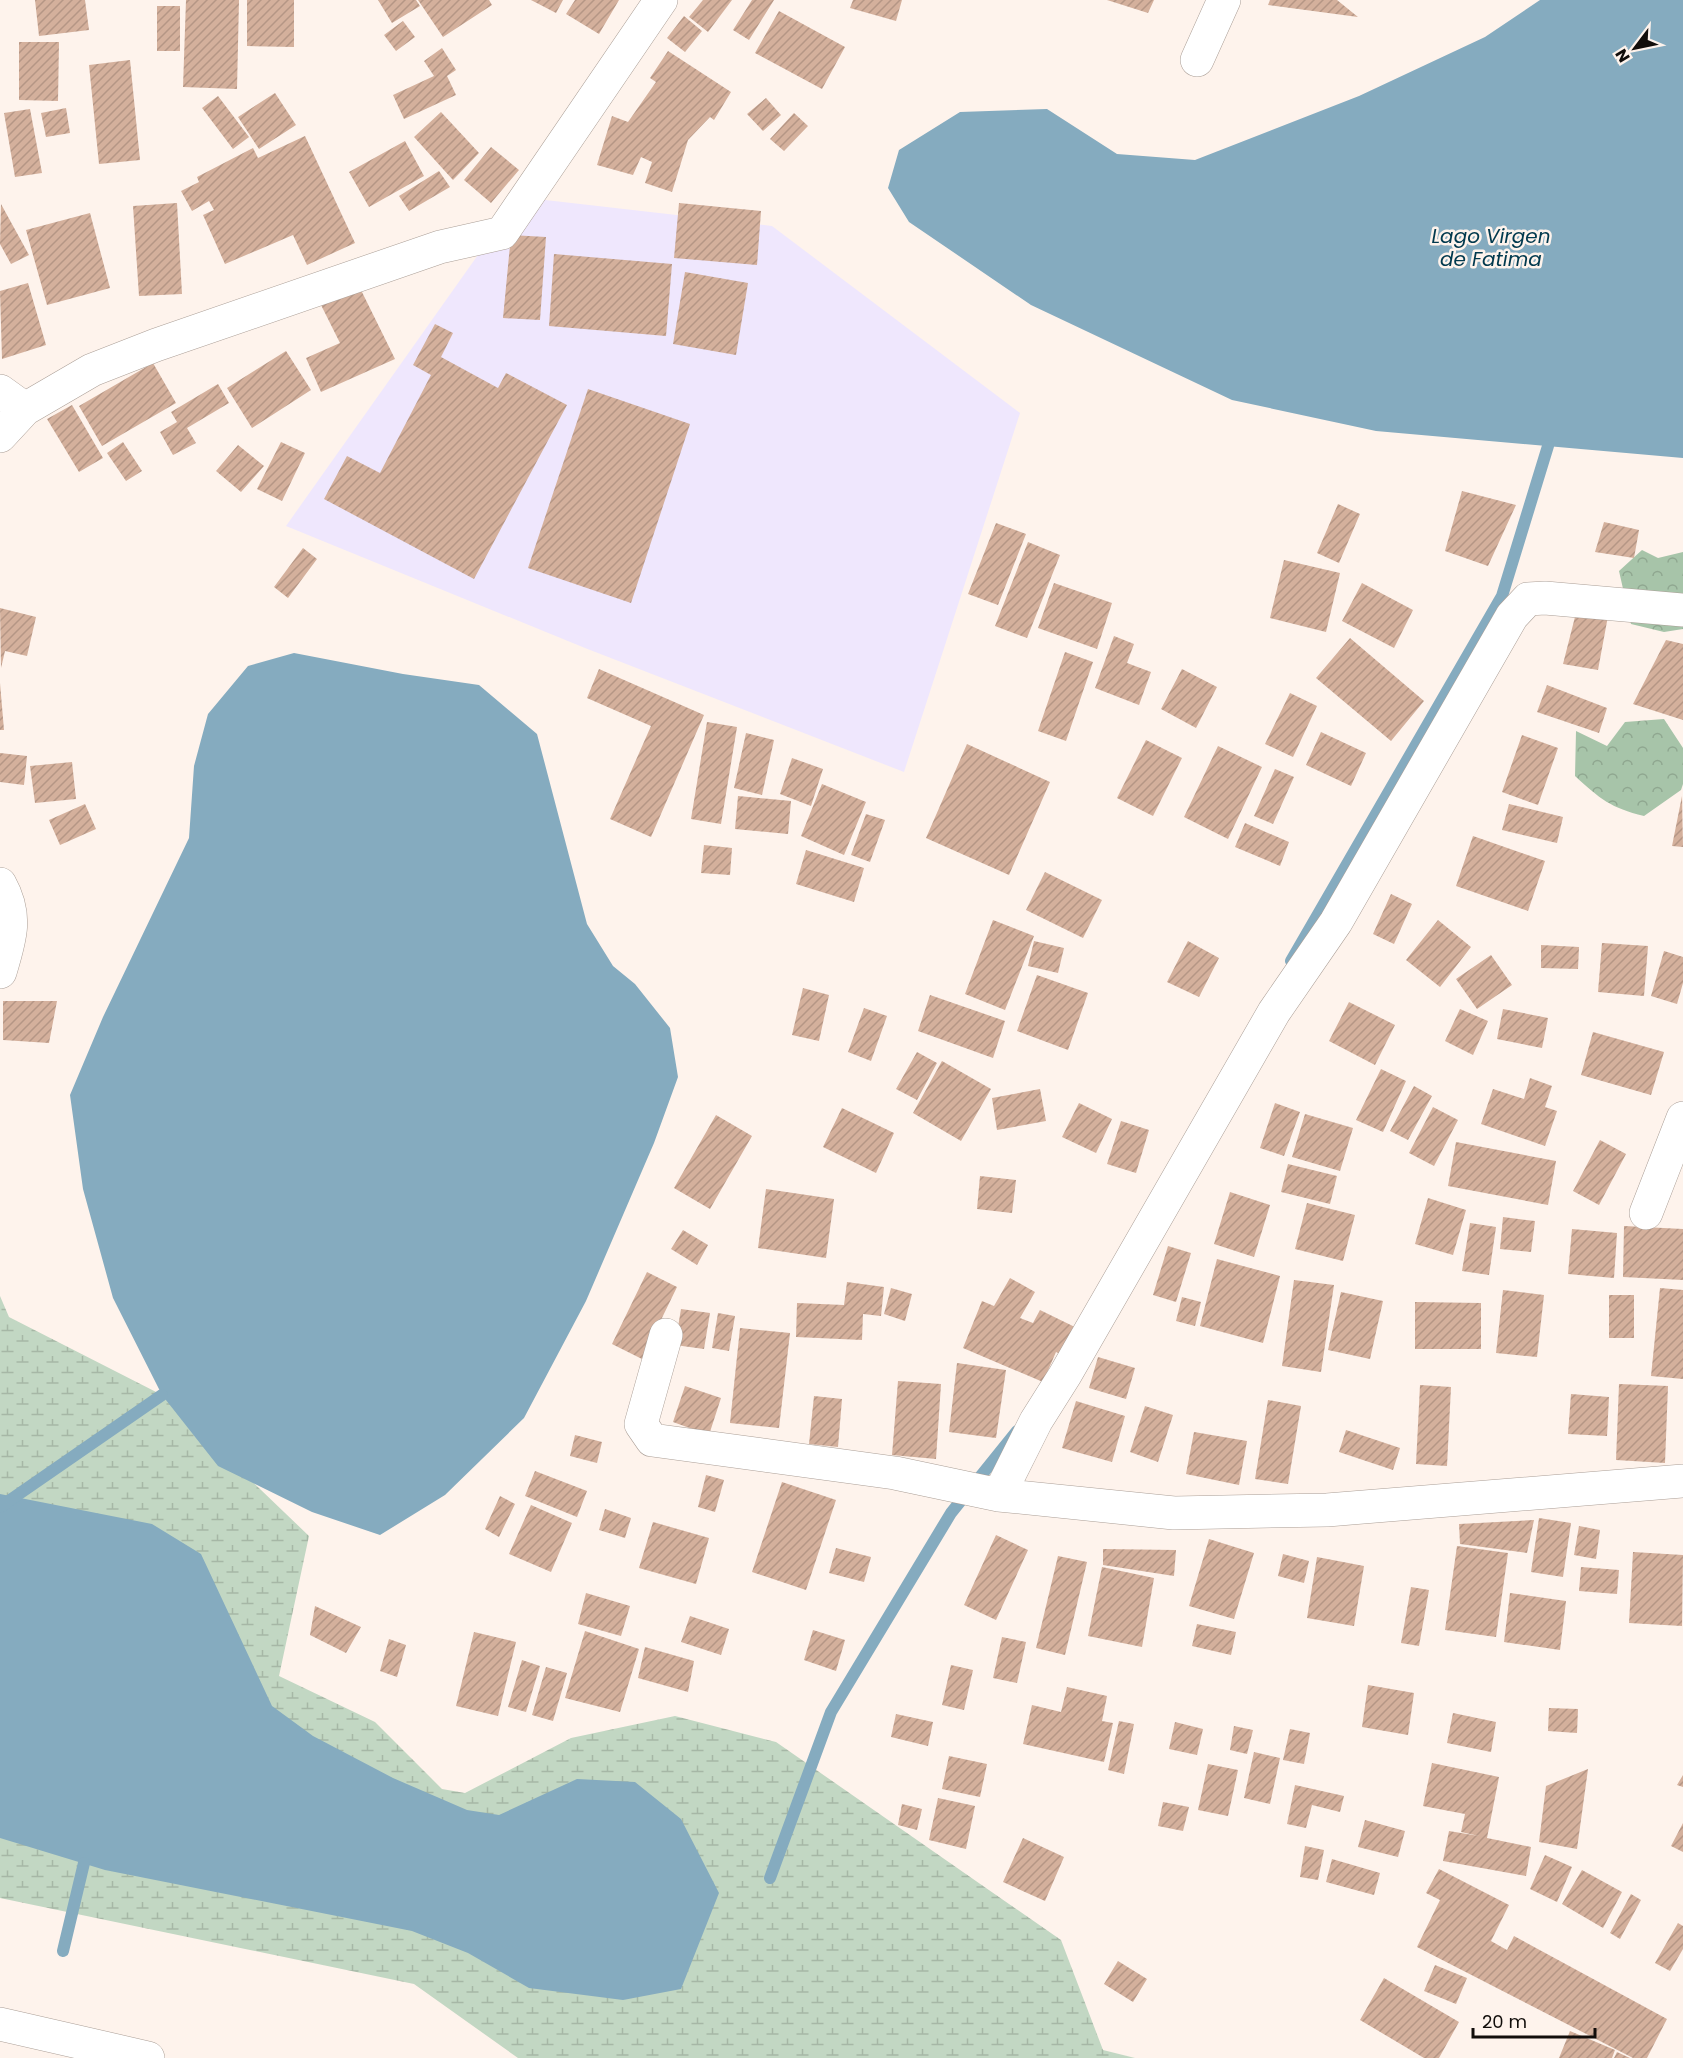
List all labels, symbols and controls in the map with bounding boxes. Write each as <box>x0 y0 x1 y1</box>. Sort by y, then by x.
north arrow <box>1605 18 1665 78</box>
text: N <box>1610 44 1636 67</box>
water label: Lago Virgen de Fatima <box>1431 222 1551 273</box>
scale bar <box>1473 2001 1594 2039</box>
text: 20 m <box>1482 2009 1527 2034</box>

